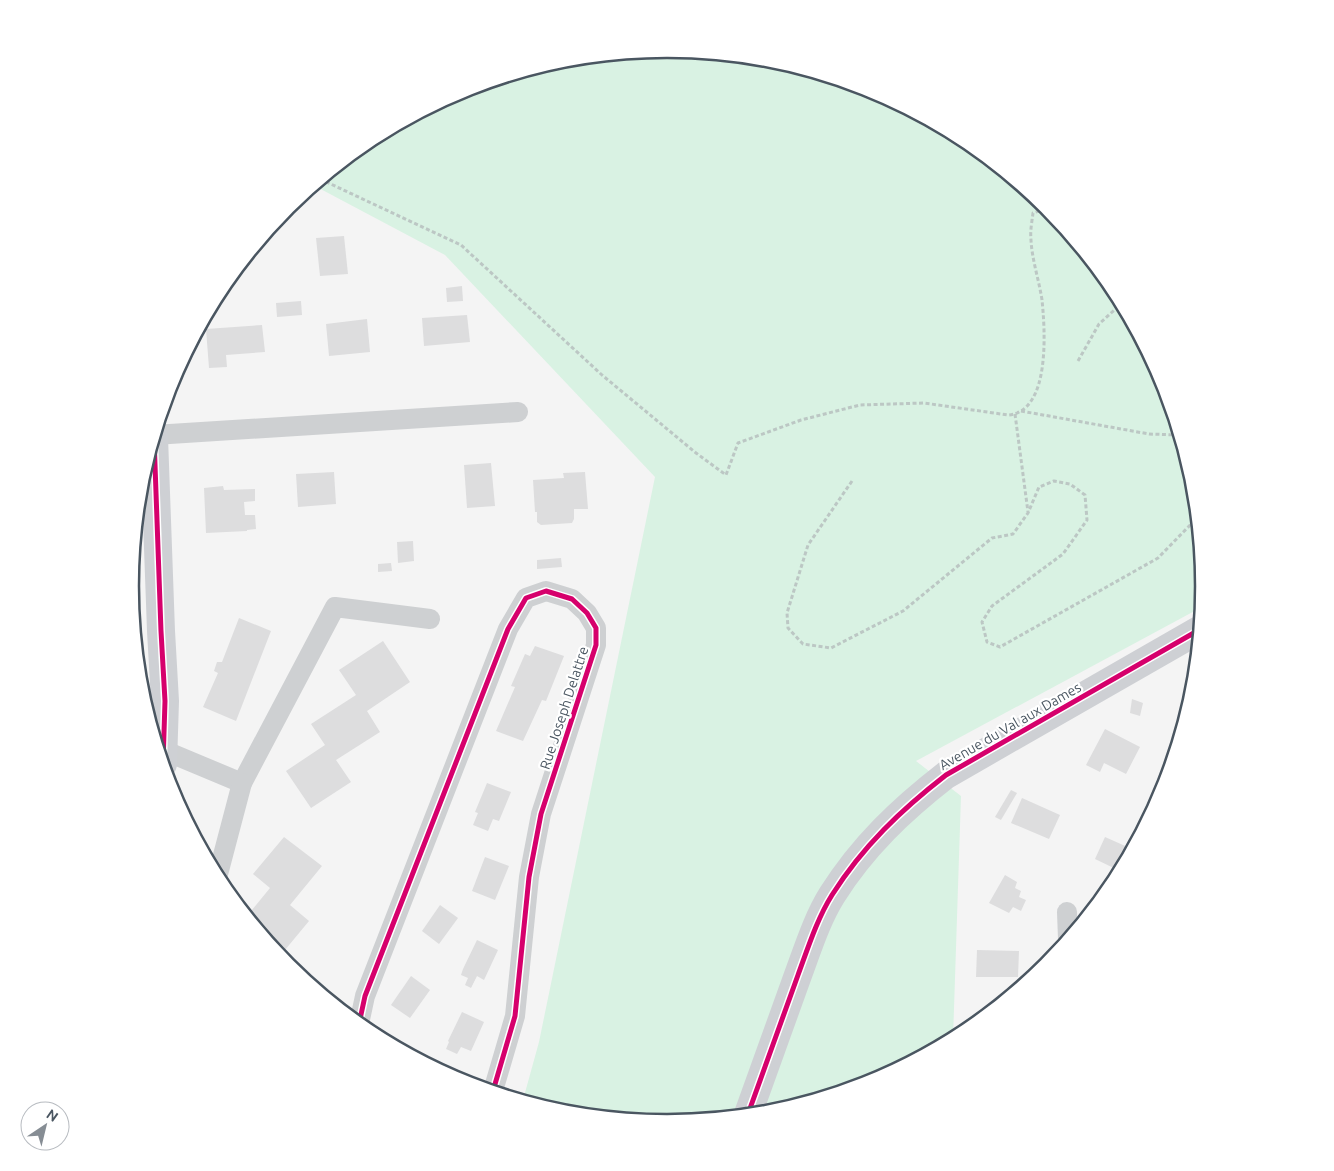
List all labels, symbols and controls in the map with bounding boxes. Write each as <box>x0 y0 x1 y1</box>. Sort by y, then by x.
street label: Rue Joseph Delattre <box>537 644 591 772</box>
street label: Avenue du Val aux Dames <box>936 679 1084 773</box>
north arrow <box>20 1101 70 1151</box>
text: N <box>44 1106 61 1125</box>

